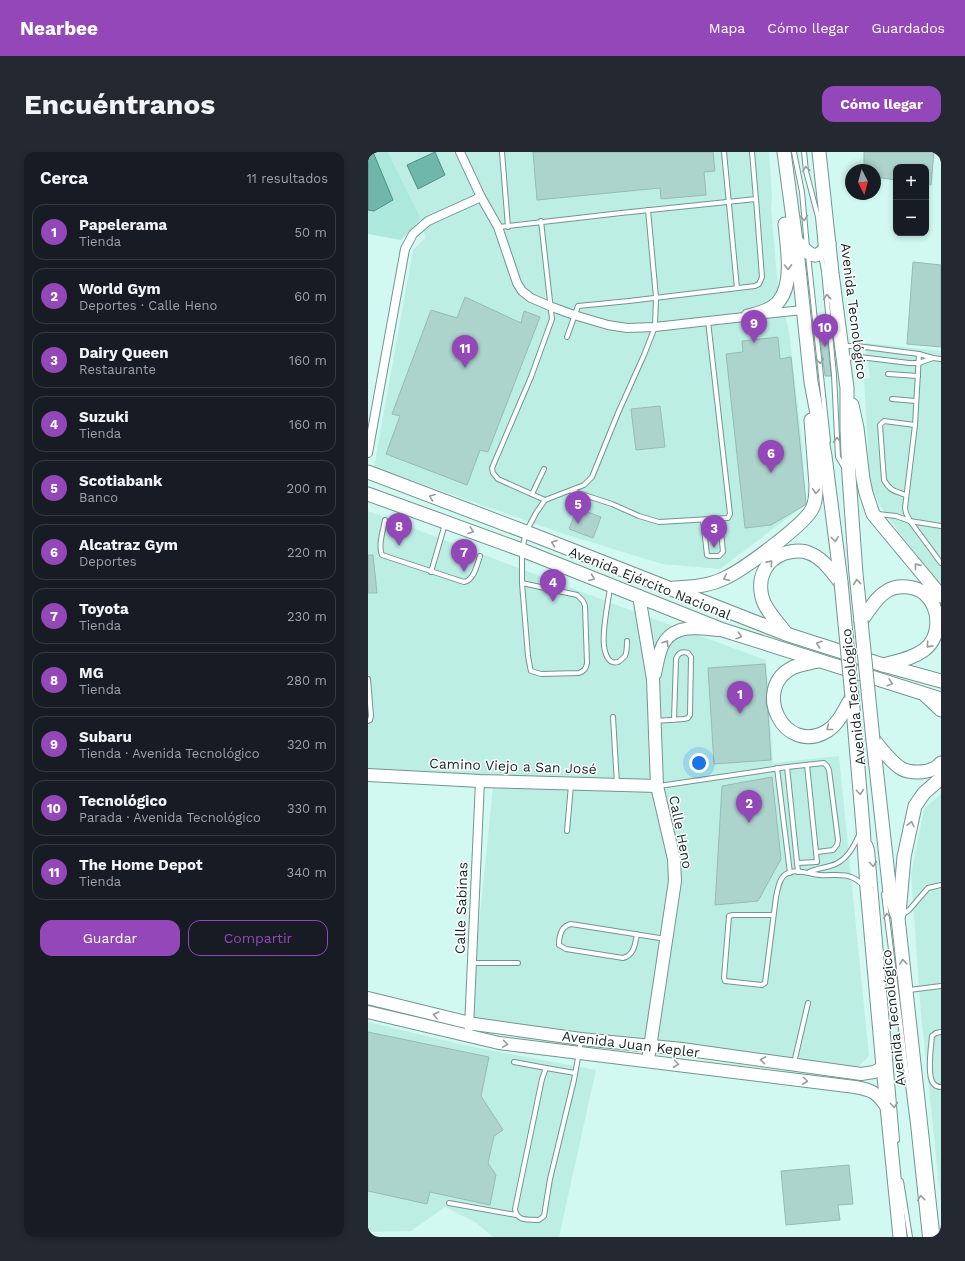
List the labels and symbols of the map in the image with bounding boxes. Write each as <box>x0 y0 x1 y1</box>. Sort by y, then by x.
north arrow <box>845 164 881 200</box>
one-way arrow <box>802 166 811 172</box>
one-way arrow <box>800 215 809 221</box>
street label: Avenida Tecnológico <box>838 242 870 380</box>
one-way arrow <box>784 264 792 270</box>
one-way arrow <box>823 294 832 300</box>
pin: 9 <box>741 310 767 343</box>
pin: 10 <box>812 314 838 347</box>
pin: 11 <box>452 335 478 368</box>
one-way arrow <box>815 358 824 364</box>
one-way arrow <box>833 437 841 443</box>
pin: 6 <box>758 440 784 473</box>
one-way arrow <box>811 488 820 494</box>
pin: 5 <box>565 491 591 524</box>
one-way arrow <box>429 493 436 501</box>
pin: 8 <box>386 513 412 546</box>
pin: 3 <box>701 515 727 548</box>
one-way arrow <box>467 526 474 535</box>
one-way arrow <box>830 536 839 542</box>
pin: 7 <box>451 539 477 572</box>
one-way arrow <box>550 540 557 548</box>
street label: Avenida Ejército Nacional <box>567 543 734 623</box>
one-way arrow <box>765 560 772 568</box>
one-way arrow <box>914 563 921 570</box>
pin: 4 <box>540 569 566 602</box>
one-way arrow <box>588 573 595 581</box>
one-way arrow <box>722 573 729 581</box>
one-way arrow <box>853 579 862 585</box>
street label: Avenida Tecnológico <box>838 628 868 766</box>
one-way arrow <box>735 631 742 639</box>
one-way arrow <box>661 640 668 647</box>
one-way arrow <box>816 640 823 649</box>
one-way arrow <box>926 640 934 648</box>
one-way arrow <box>886 678 893 687</box>
pin: 1 <box>727 681 753 714</box>
one-way arrow <box>827 723 834 730</box>
your location <box>689 753 709 773</box>
street label: Camino Viejo a San José <box>429 755 597 777</box>
one-way arrow <box>856 789 865 795</box>
pin: 2 <box>736 790 762 823</box>
street label: Calle Heno <box>666 794 696 870</box>
one-way arrow <box>906 821 914 827</box>
one-way arrow <box>868 861 877 867</box>
street label: Calle Sabinas <box>451 862 471 954</box>
one-way arrow <box>883 913 892 919</box>
street label: Avenida Tecnológico <box>878 949 908 1087</box>
one-way arrow <box>899 959 908 965</box>
one-way arrow <box>433 1011 440 1020</box>
street label: Avenida Juan Kepler <box>561 1028 701 1060</box>
one-way arrow <box>502 1039 508 1048</box>
one-way arrow <box>759 1056 766 1065</box>
one-way arrow <box>673 1060 679 1069</box>
one-way arrow <box>802 1076 808 1085</box>
one-way arrow <box>889 1102 898 1108</box>
one-way arrow <box>917 1195 926 1201</box>

